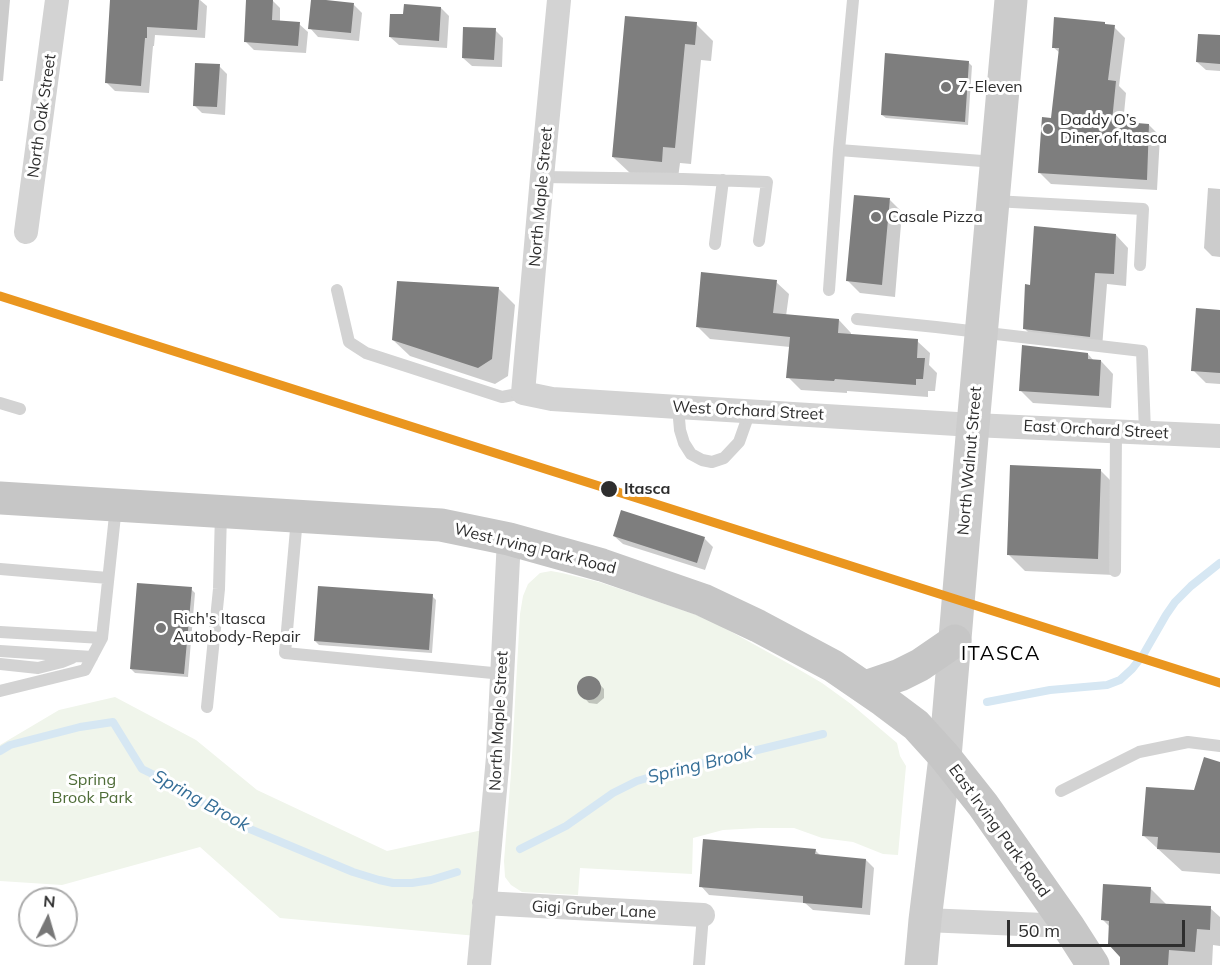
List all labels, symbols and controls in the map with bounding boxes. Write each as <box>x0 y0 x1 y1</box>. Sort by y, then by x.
street label: North Oak Street <box>24 53 60 179</box>
place label: 7-Eleven <box>958 77 1023 97</box>
marker: 7-Eleven <box>939 80 953 94</box>
place label: Daddy O’s Diner of Itasca <box>1060 110 1167 148</box>
marker: Daddy O’s Diner of Itasca <box>1041 122 1055 136</box>
street label: North Maple Street <box>525 126 557 268</box>
place label: Casale Pizza <box>888 207 983 227</box>
marker: Casale Pizza <box>869 210 883 224</box>
street label: North Walnut Street <box>954 386 986 536</box>
street label: West Orchard Street <box>672 397 824 425</box>
street label: East Orchard Street <box>1023 417 1169 443</box>
marker: Itasca <box>599 479 619 499</box>
place label: Itasca <box>624 479 670 499</box>
street label: West Irving Park Road <box>452 520 618 578</box>
place label: Rich's Itasca Autobody-Repair <box>173 609 300 647</box>
marker: Rich's Itasca Autobody-Repair <box>154 621 168 635</box>
district label: ITASCA <box>961 642 1041 666</box>
street label: North Maple Street <box>486 650 512 792</box>
water label: Spring Brook <box>645 742 755 788</box>
street label: East Irving Park Road <box>944 761 1054 901</box>
water label: Spring Brook <box>149 766 253 836</box>
park label: Spring Brook Park <box>52 770 132 808</box>
north arrow <box>18 887 78 947</box>
text: N <box>42 891 56 912</box>
street label: Gigi Gruber Lane <box>531 897 657 923</box>
scale bar <box>1010 908 1188 946</box>
text: 50 m <box>1018 919 1060 942</box>

